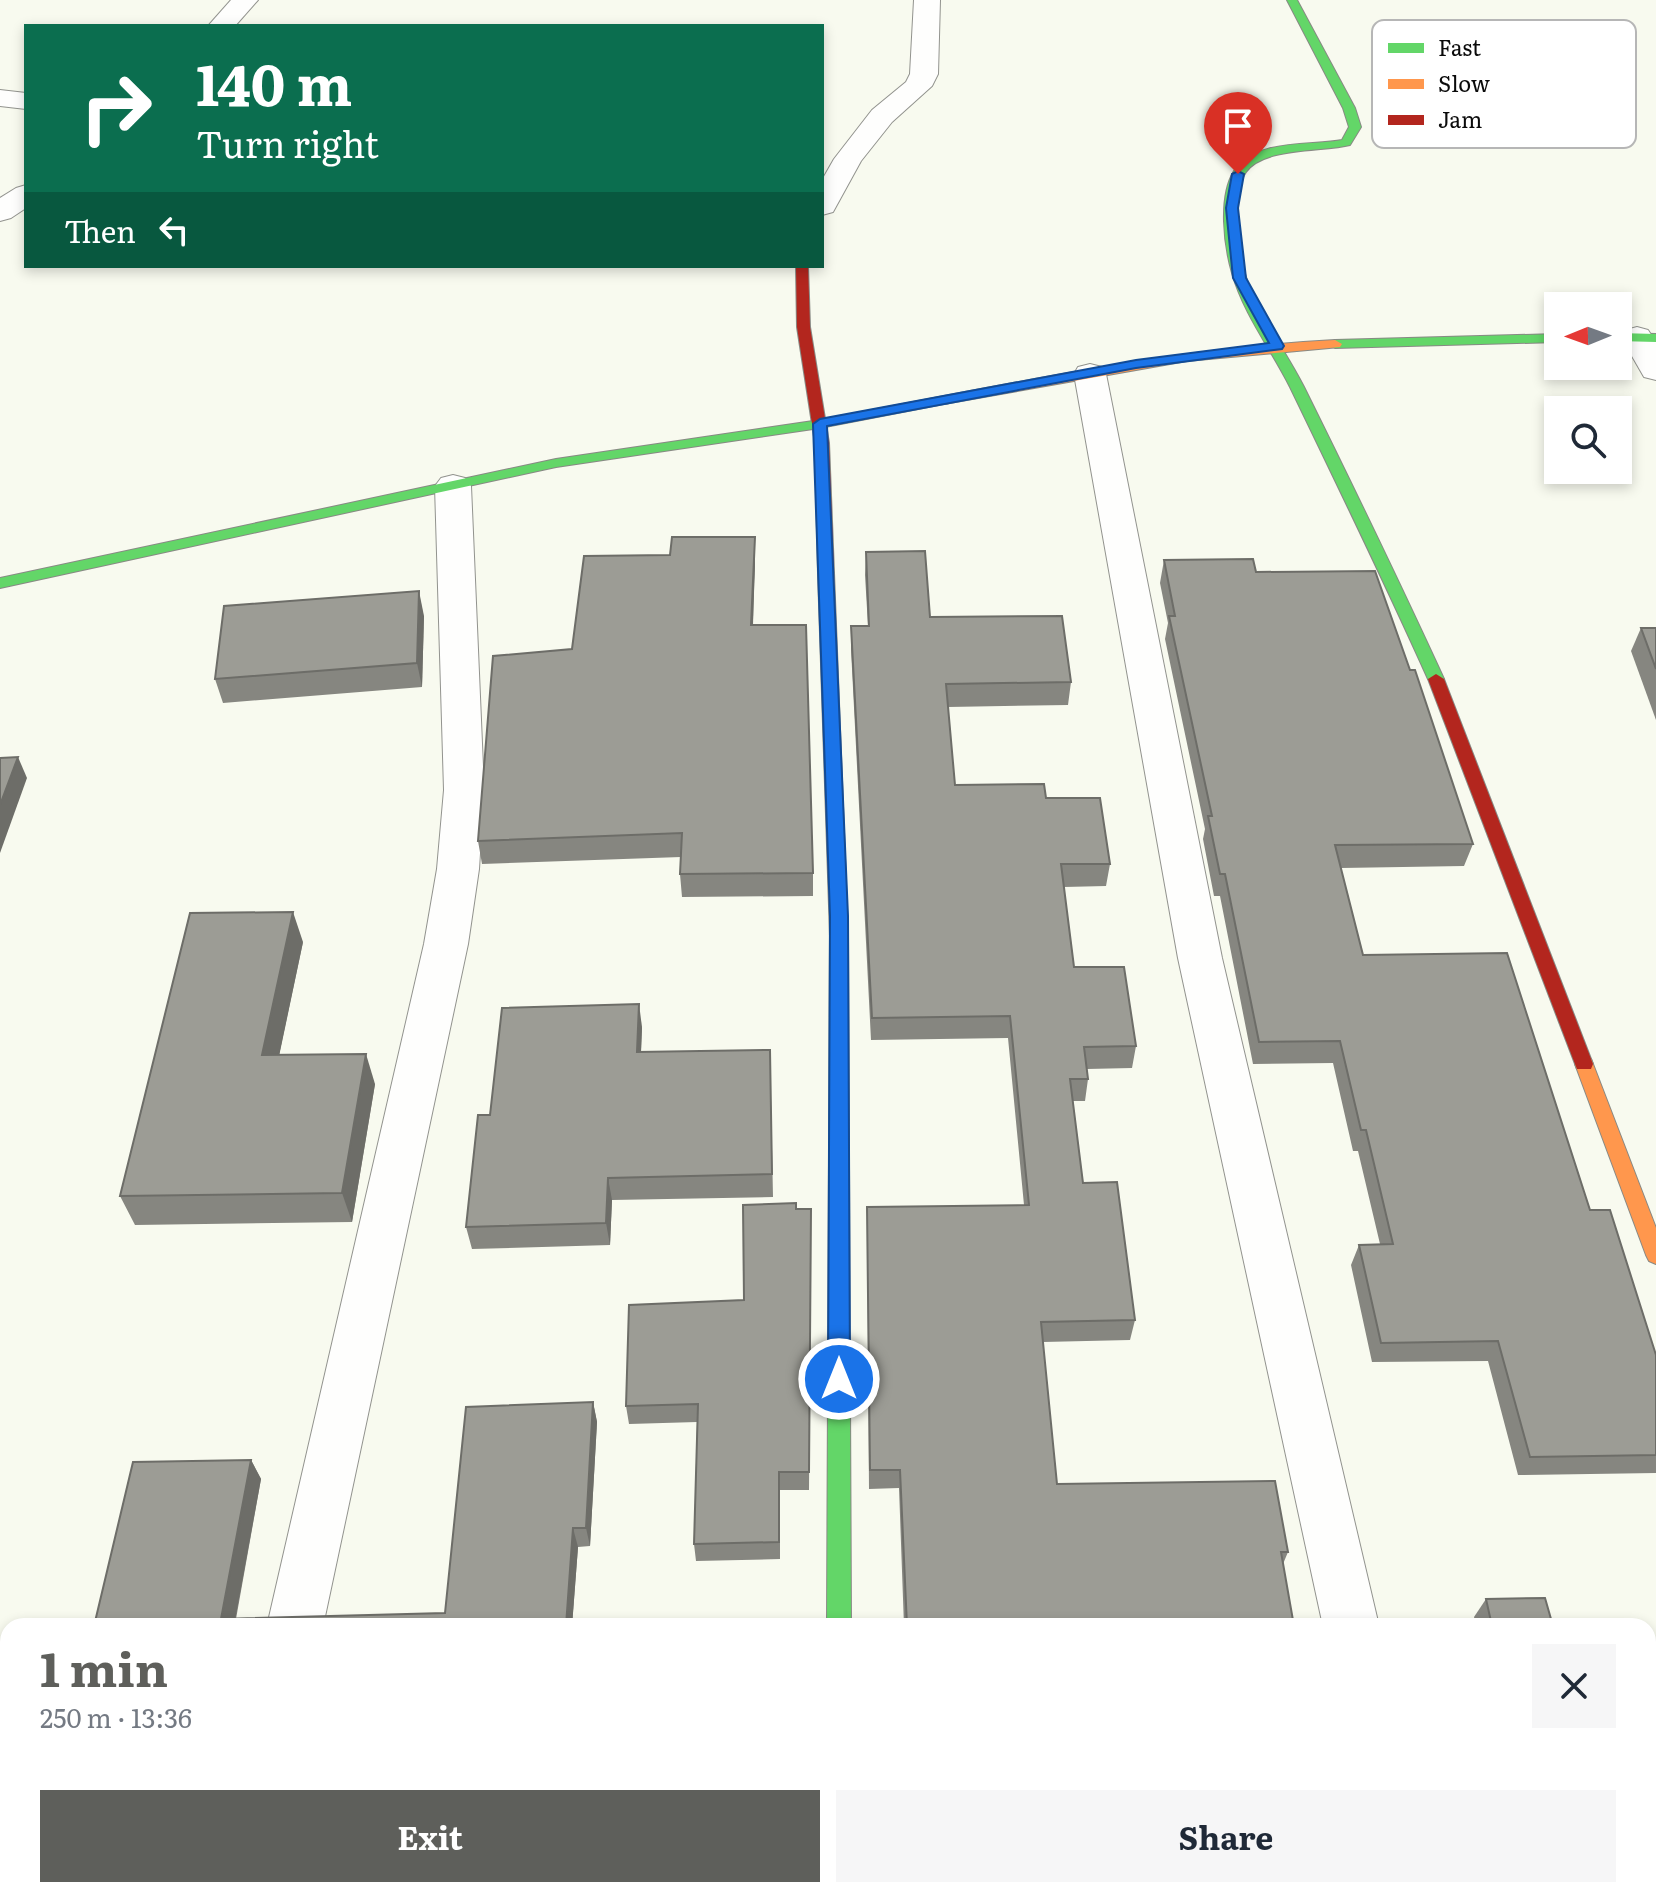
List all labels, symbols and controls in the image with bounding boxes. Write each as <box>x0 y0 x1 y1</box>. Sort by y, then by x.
legend <box>1372 20 1636 148</box>
text: Fast <box>1438 30 1481 63</box>
text: 140 m <box>196 40 352 123</box>
icon: right <box>64 56 168 160</box>
text: Slow <box>1438 66 1490 99</box>
pin <box>1204 92 1272 174</box>
text: Jam <box>1438 102 1482 135</box>
icon: arrive <box>1216 104 1260 148</box>
text: Turn right <box>196 116 379 169</box>
text: Then <box>64 208 136 252</box>
icon: left <box>152 208 196 252</box>
north arrow <box>1544 292 1632 380</box>
map controls <box>1544 292 1632 484</box>
button: search <box>1544 396 1632 484</box>
position arrow <box>797 1337 881 1421</box>
text: 1 min <box>40 1631 168 1702</box>
button: close <box>1532 1644 1616 1728</box>
text: 250 m · 13:36 <box>40 1697 192 1736</box>
button: Exit <box>40 1790 820 1882</box>
button: Share <box>836 1790 1616 1882</box>

